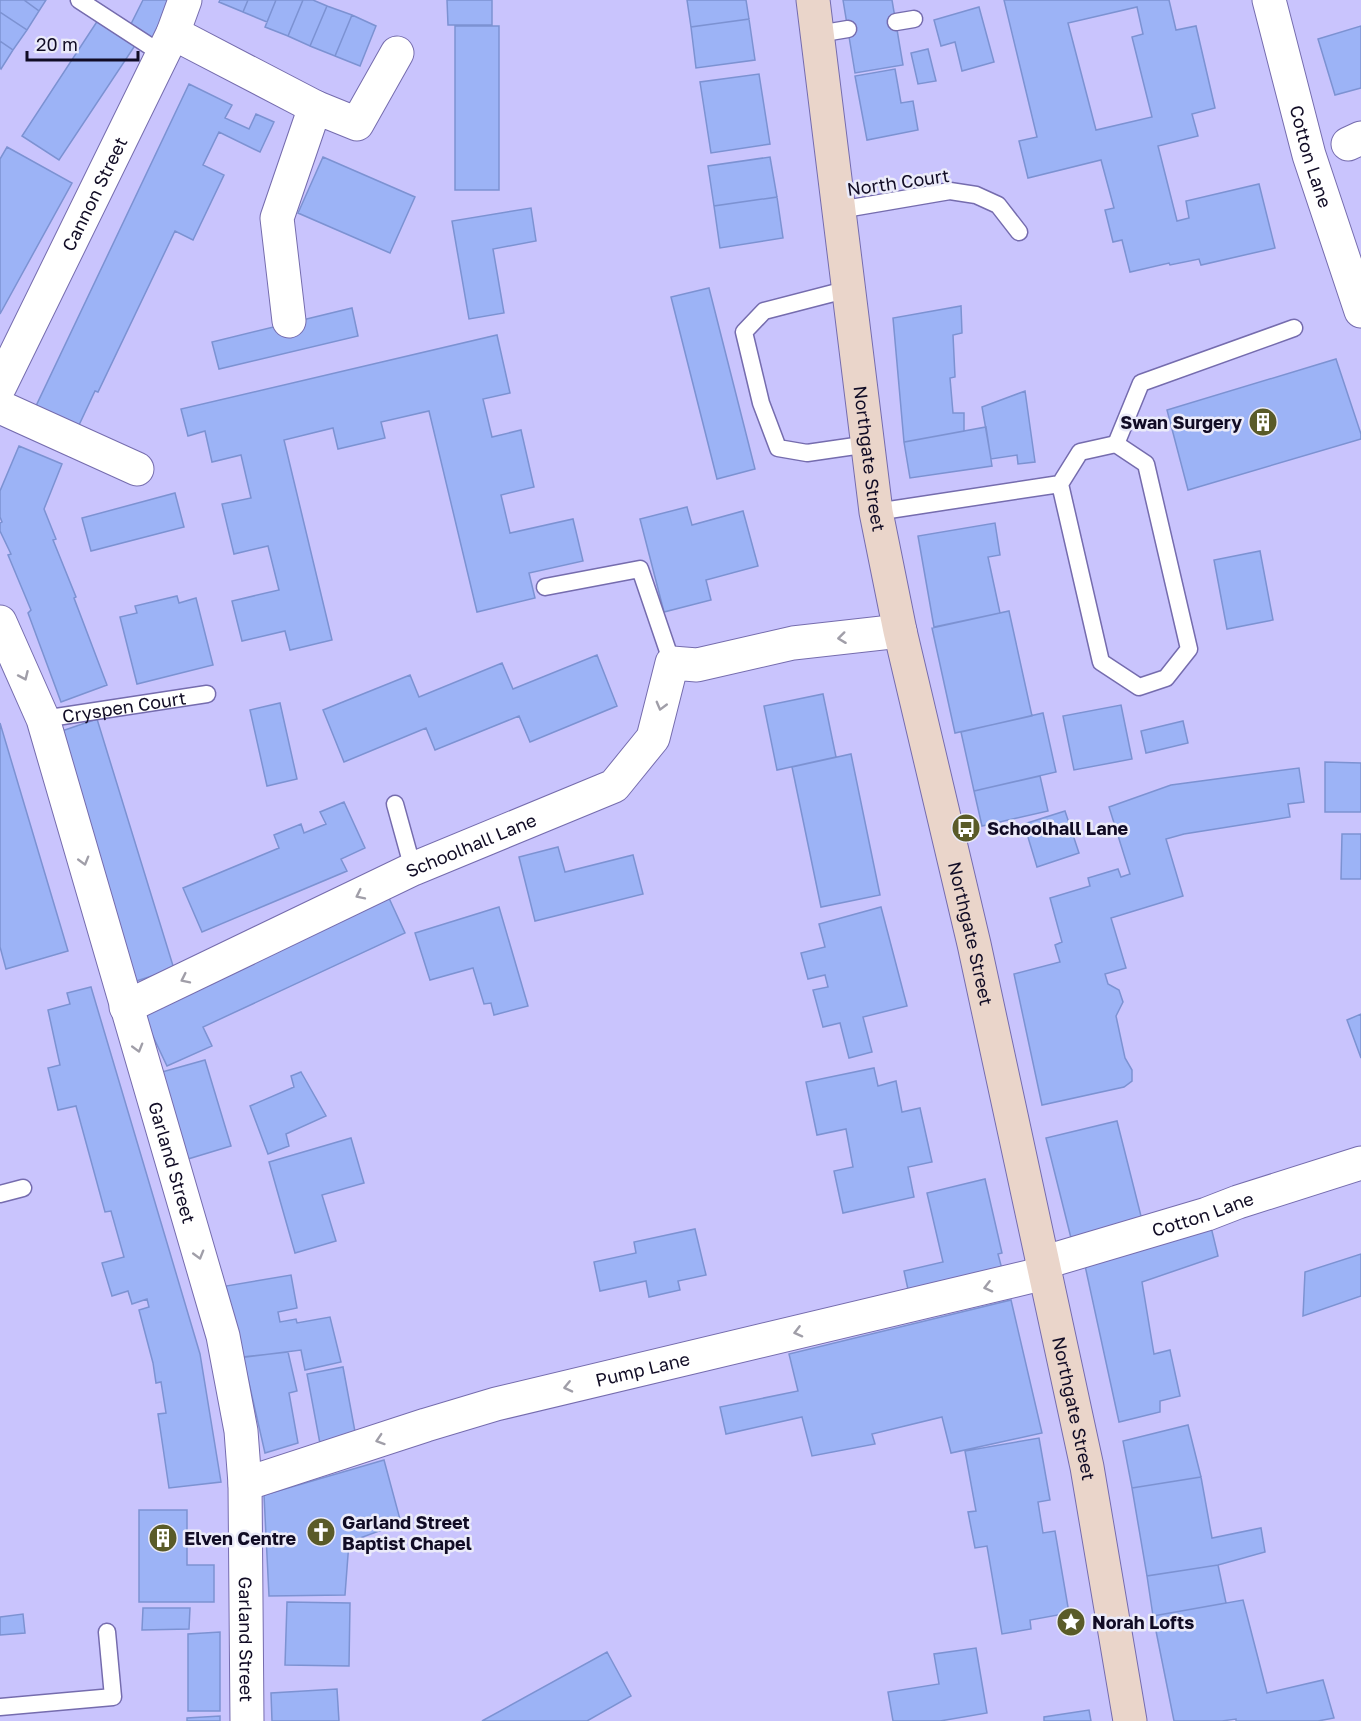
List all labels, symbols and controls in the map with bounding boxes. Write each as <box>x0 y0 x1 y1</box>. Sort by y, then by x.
scale bar <box>27 24 138 62</box>
text: 20 m <box>36 33 78 55</box>
street label: Cotton Lane <box>1286 103 1337 211</box>
street label: Cannon Street <box>57 133 131 254</box>
street label: North Court <box>845 164 951 200</box>
street label: Northgate Street <box>850 384 891 533</box>
building icon: Swan Surgery <box>1247 406 1279 438</box>
place label: Swan Surgery <box>1120 411 1242 433</box>
one-way arrow <box>837 631 846 643</box>
one-way arrow <box>16 669 28 680</box>
street label: Cryspen Court <box>61 686 188 727</box>
one-way arrow <box>656 701 669 711</box>
street label: Schoolhall Lane <box>402 808 539 882</box>
bus stop icon: Schoolhall Lane <box>950 812 982 844</box>
place label: Schoolhall Lane <box>987 817 1129 839</box>
one-way arrow <box>77 855 89 866</box>
street label: Northgate Street <box>944 859 998 1007</box>
one-way arrow <box>356 887 367 899</box>
one-way arrow <box>180 972 191 984</box>
one-way arrow <box>131 1042 143 1053</box>
street label: Garland Street <box>144 1099 201 1226</box>
street label: Cotton Lane <box>1149 1187 1256 1241</box>
one-way arrow <box>192 1249 204 1260</box>
one-way arrow <box>983 1279 993 1292</box>
one-way arrow <box>793 1325 803 1338</box>
street label: Northgate Street <box>1048 1334 1100 1482</box>
street label: Pump Lane <box>593 1347 692 1391</box>
one-way arrow <box>563 1380 573 1393</box>
one-way arrow <box>375 1433 386 1445</box>
place label: Garland Street Baptist Chapel <box>342 1511 472 1554</box>
church icon: Garland Street Baptist Chapel <box>305 1516 337 1548</box>
building icon: Elven Centre <box>147 1522 179 1554</box>
place label: Elven Centre <box>184 1527 297 1549</box>
street label: Garland Street <box>235 1576 258 1702</box>
place icon: Norah Lofts <box>1055 1606 1087 1638</box>
place label: Norah Lofts <box>1092 1611 1194 1633</box>

